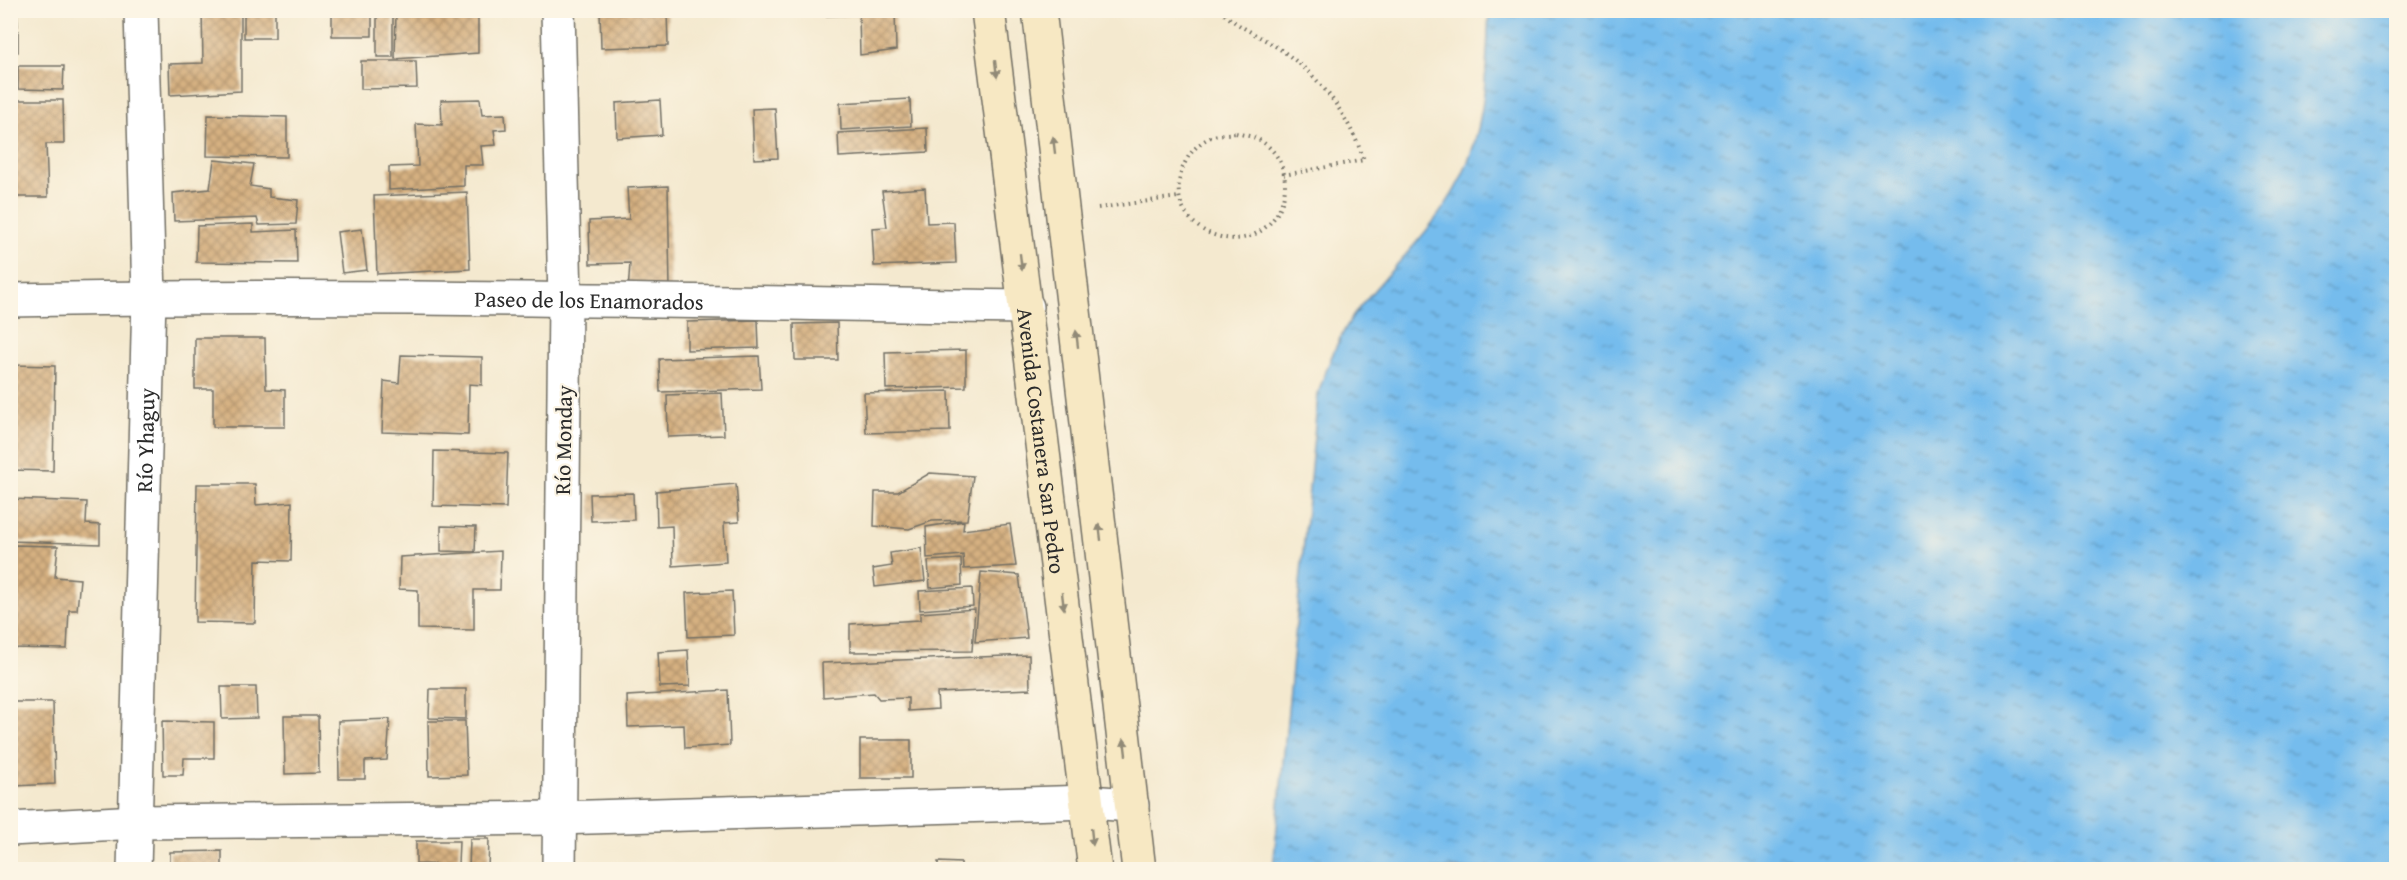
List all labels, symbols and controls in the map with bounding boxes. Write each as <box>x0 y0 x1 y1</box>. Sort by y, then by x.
one-way arrow <box>991 59 1000 78</box>
one-way arrow <box>1049 135 1059 154</box>
one-way arrow <box>1017 252 1026 271</box>
street label: Paseo de los Enamorados <box>474 283 704 318</box>
street label: Avenida Costanera San Pedro <box>1009 306 1074 576</box>
one-way arrow <box>1072 329 1082 348</box>
street label: Río Monday <box>546 385 580 495</box>
street label: Río Yhaguy <box>128 387 163 493</box>
one-way arrow <box>1095 523 1105 542</box>
one-way arrow <box>1058 592 1068 611</box>
one-way arrow <box>1120 737 1130 756</box>
one-way arrow <box>1087 827 1097 846</box>

